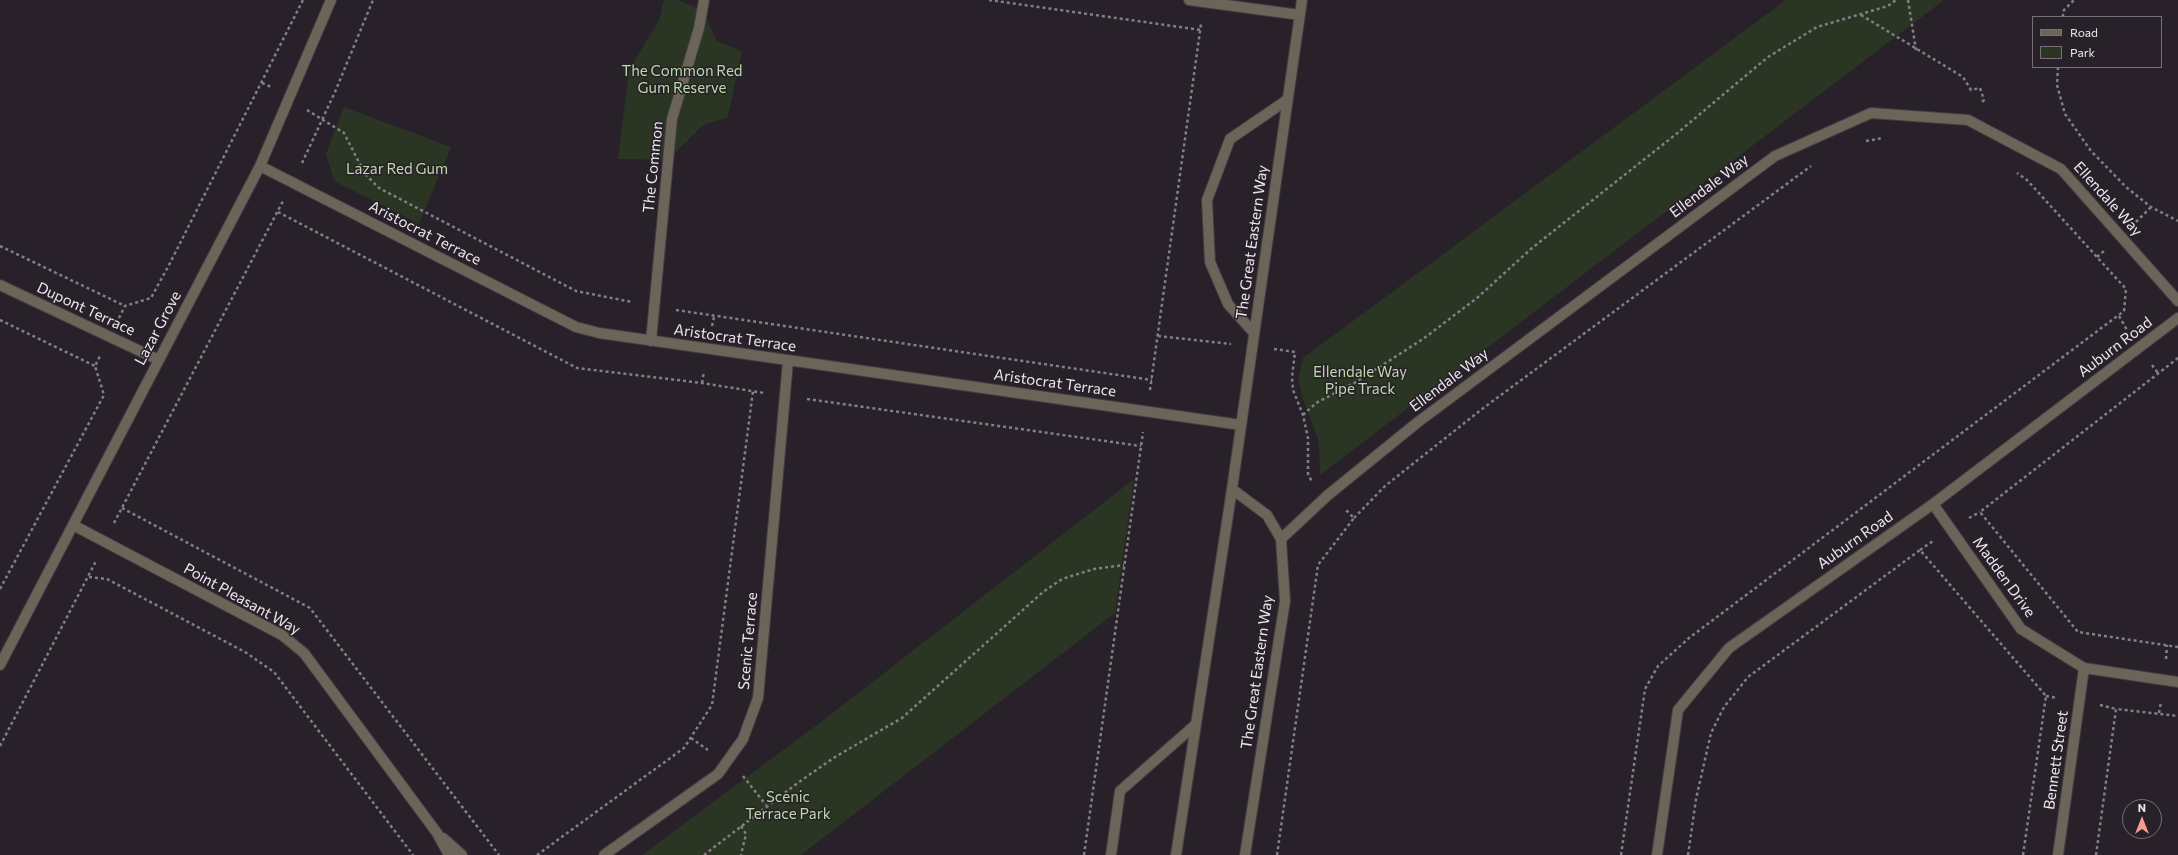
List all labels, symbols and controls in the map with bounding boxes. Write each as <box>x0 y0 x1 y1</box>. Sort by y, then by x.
legend <box>2032 16 2162 68</box>
text: Road <box>2070 25 2098 39</box>
text: Park <box>2070 45 2095 59</box>
park label: The Common Red Gum Reserve <box>622 62 742 97</box>
street label: The Common <box>639 120 667 214</box>
street label: Ellendale Way <box>1666 151 1752 221</box>
street label: Ellendale Way <box>2070 158 2146 240</box>
park label: Lazar Red Gum <box>346 160 448 178</box>
street label: The Great Eastern Way <box>1232 164 1272 320</box>
street label: Aristocrat Terrace <box>366 197 484 269</box>
street label: Dupont Terrace <box>34 278 138 340</box>
street label: Lazar Grove <box>131 288 185 368</box>
street label: Auburn Road <box>2074 313 2156 381</box>
street label: Aristocrat Terrace <box>673 320 797 356</box>
street label: Ellendale Way <box>1406 345 1492 415</box>
park label: Ellendale Way Pipe Track <box>1313 363 1407 398</box>
street label: Aristocrat Terrace <box>993 365 1117 401</box>
street label: Auburn Road <box>1814 507 1896 573</box>
street label: Madden Drive <box>1969 533 2039 621</box>
street label: Point Pleasant Way <box>180 559 304 639</box>
street label: Scenic Terrace <box>735 591 761 691</box>
street label: The Great Eastern Way <box>1237 594 1277 750</box>
street label: Bennett Street <box>2040 709 2072 811</box>
park label: Scenic Terrace Park <box>745 788 831 823</box>
north arrow <box>2122 799 2162 839</box>
text: N <box>2138 801 2146 814</box>

